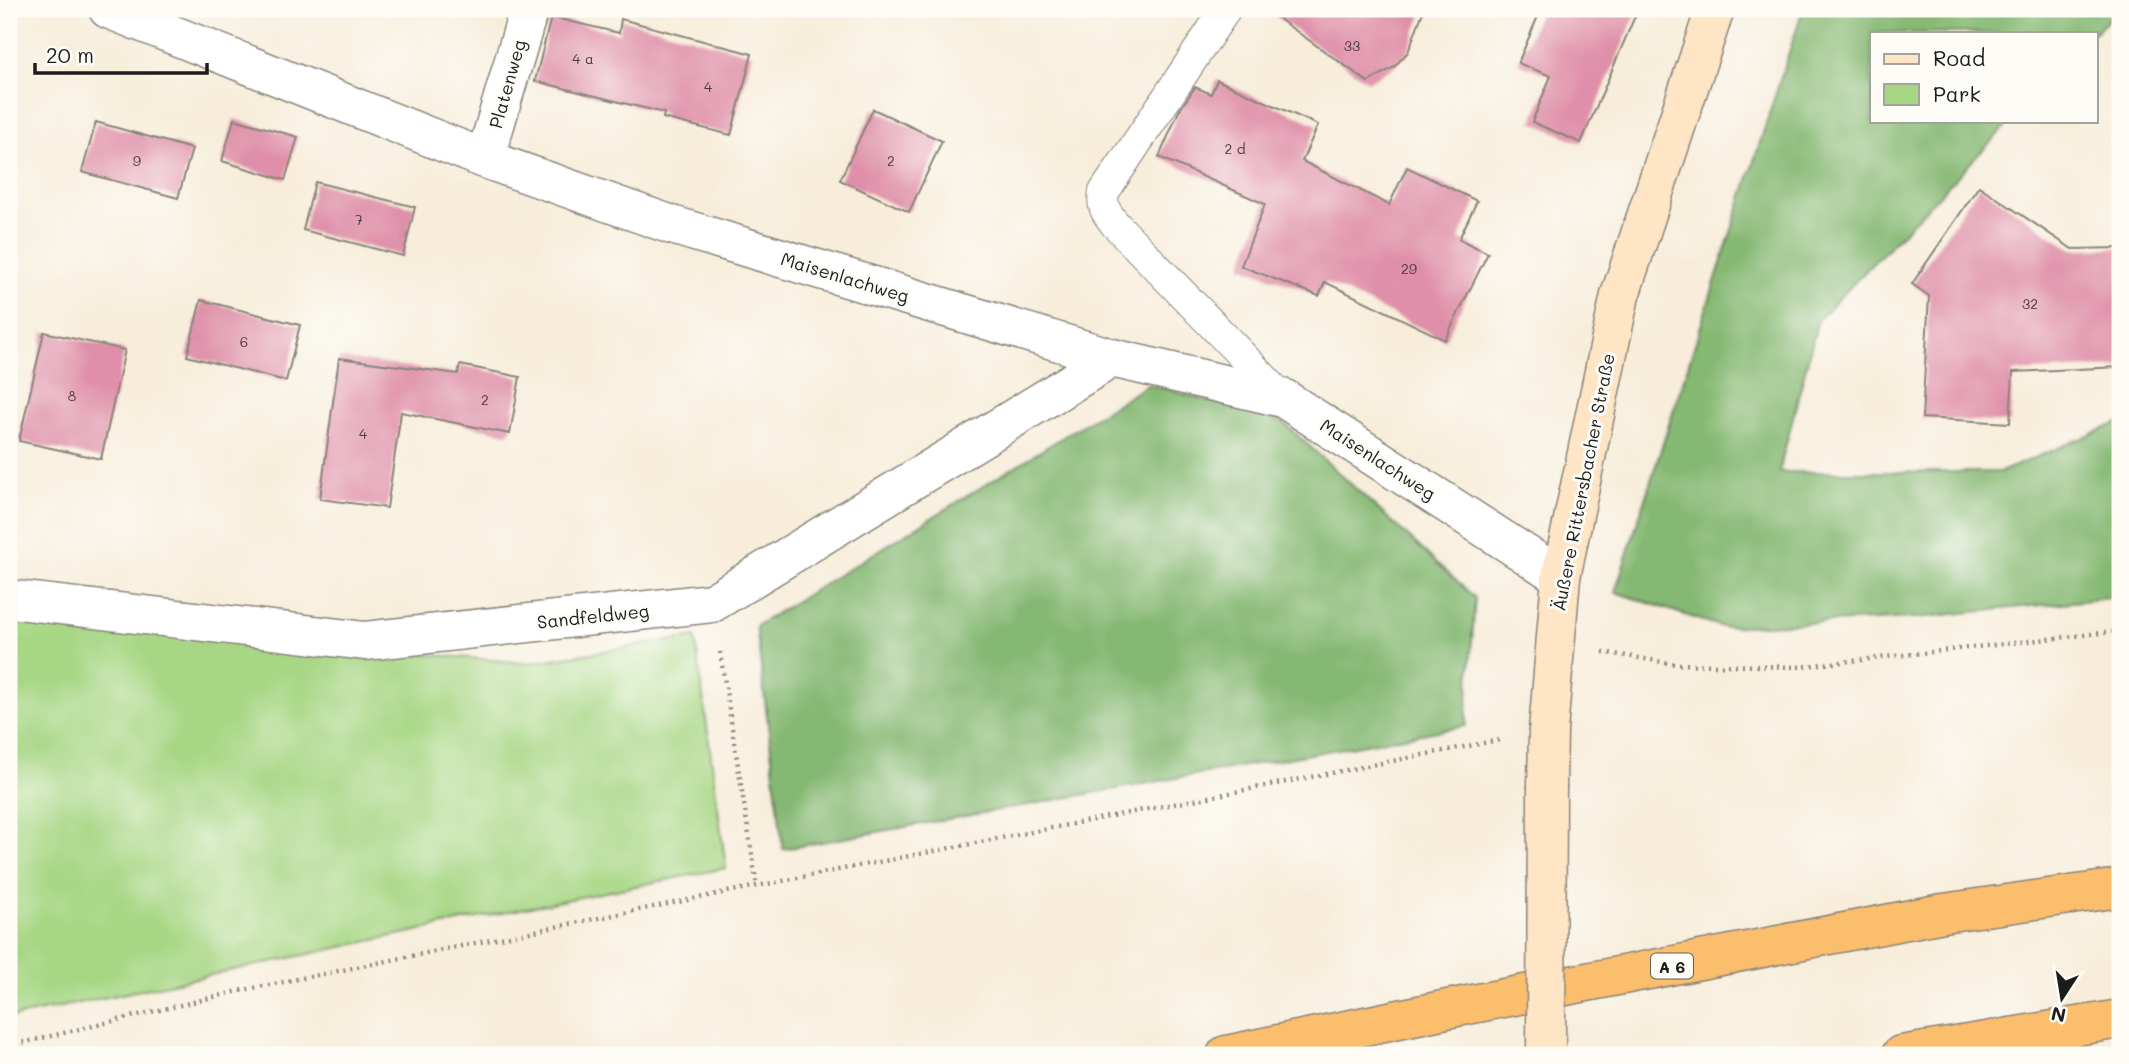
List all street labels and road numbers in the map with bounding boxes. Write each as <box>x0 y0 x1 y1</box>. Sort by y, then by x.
street label: Platenweg <box>483 37 531 131</box>
street label: Maisenlachweg <box>778 246 912 308</box>
street label: Äußere Rittersbacher Straße <box>1546 351 1620 613</box>
street label: Maisenlachweg <box>1316 413 1440 505</box>
street label: Sandfeldweg <box>536 598 650 634</box>
road number: A 6 <box>1651 954 1693 978</box>

